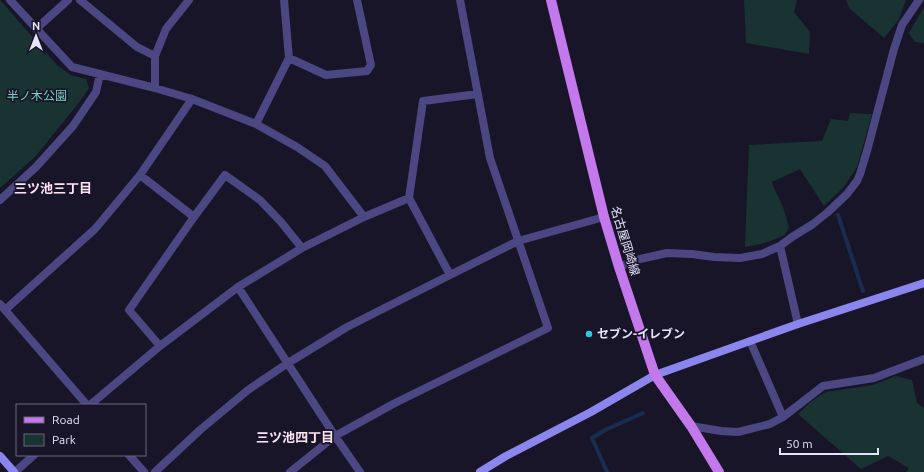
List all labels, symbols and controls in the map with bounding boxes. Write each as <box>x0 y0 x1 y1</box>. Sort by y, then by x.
north arrow <box>16 16 56 56</box>
text: N <box>32 20 40 32</box>
park label: 半ノ木公園 <box>7 89 67 102</box>
district label: 三ツ池三丁目 <box>14 181 92 195</box>
street label: 名古屋岡崎線 <box>609 205 642 277</box>
place label: セブン-イレブン <box>597 327 685 340</box>
marker: セブン-イレブン <box>584 329 594 339</box>
legend <box>16 404 146 456</box>
text: Road <box>52 413 80 426</box>
district label: 三ツ池四丁目 <box>256 430 334 444</box>
scale bar <box>780 430 878 456</box>
text: Park <box>52 433 76 446</box>
text: 50 m <box>786 437 813 450</box>

